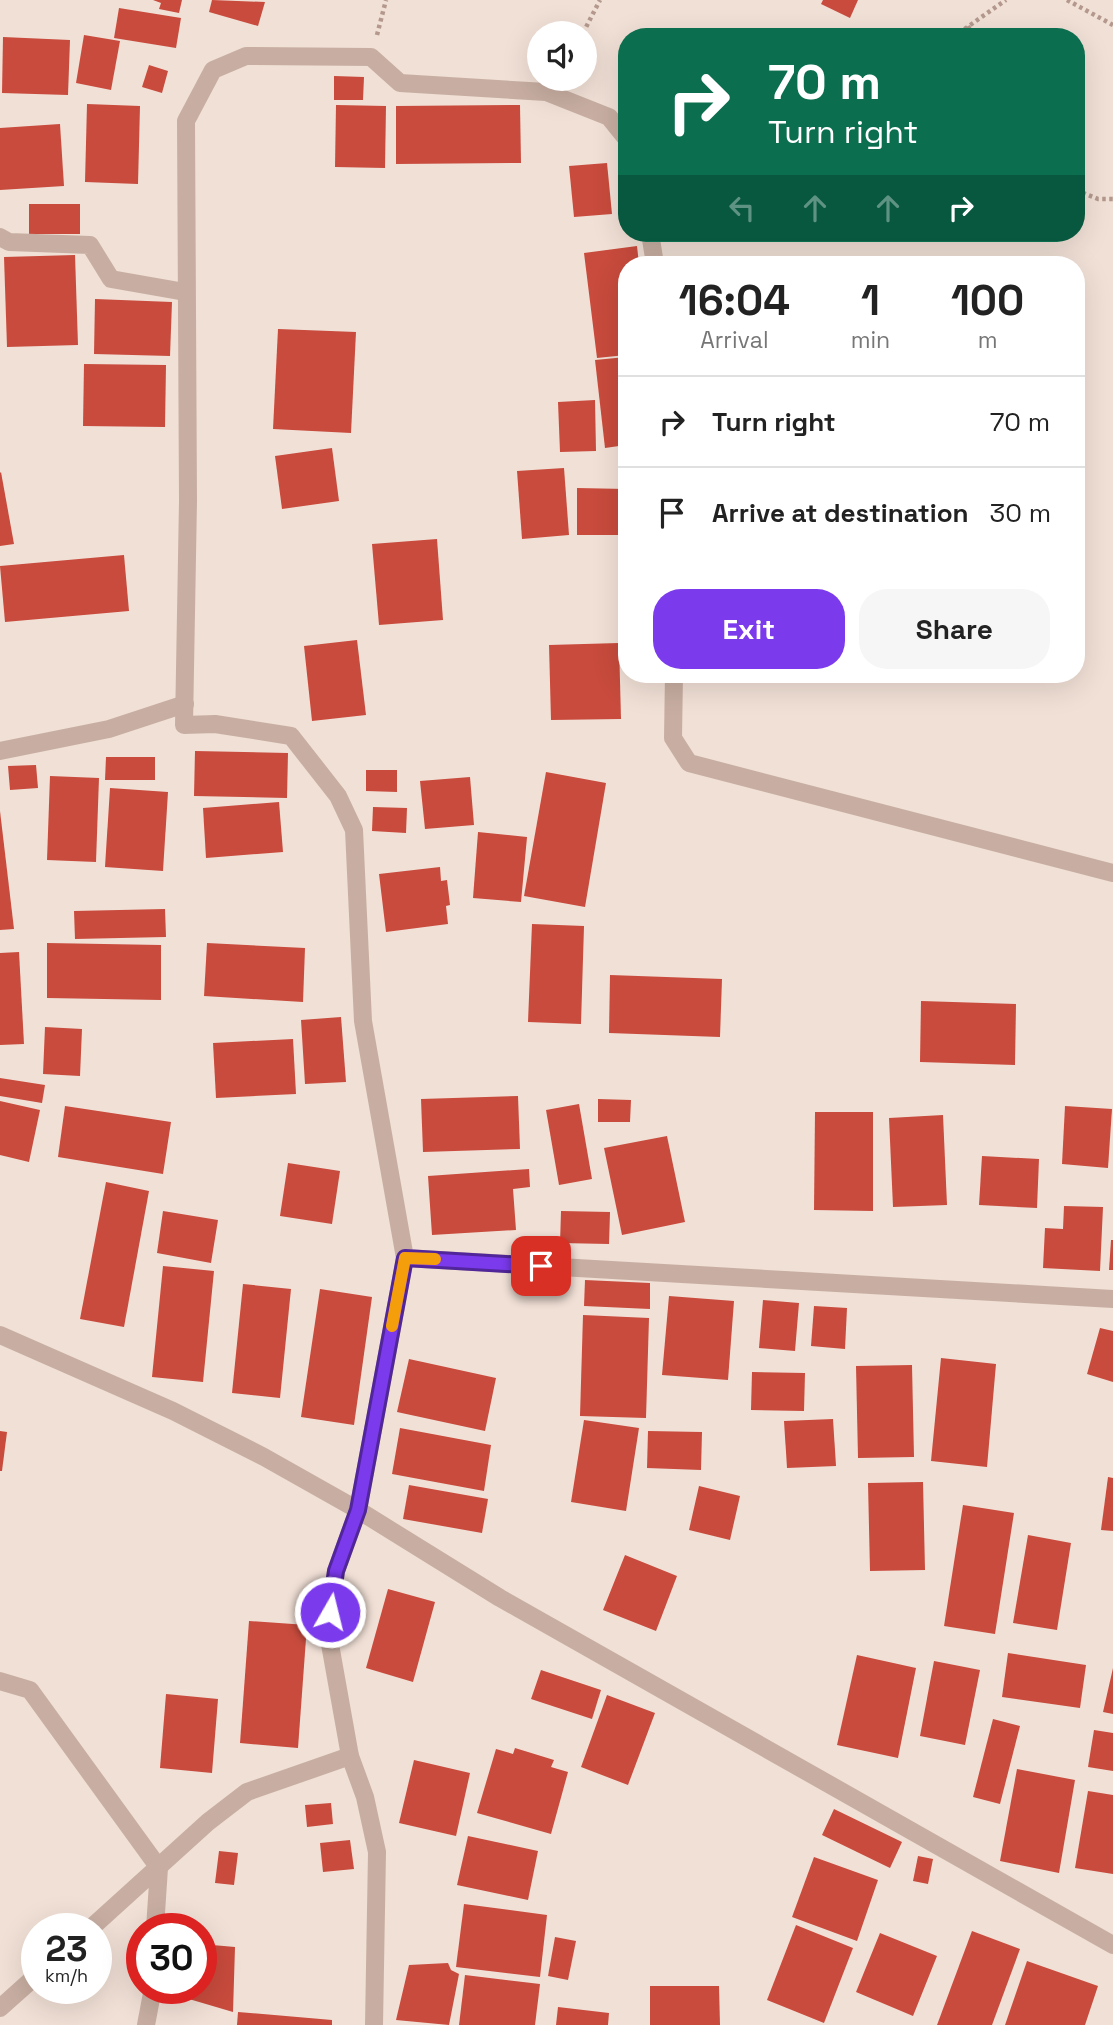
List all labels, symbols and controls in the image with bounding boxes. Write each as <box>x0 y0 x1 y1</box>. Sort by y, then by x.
map controls <box>527 21 597 91</box>
button: sound <box>527 21 597 91</box>
text: 70 m <box>768 51 881 113</box>
icon: right <box>653 56 744 147</box>
text: Turn right <box>768 112 918 152</box>
icon: left <box>723 189 761 227</box>
icon: ahead <box>796 189 834 227</box>
icon: ahead <box>869 189 907 227</box>
icon: right <box>942 189 980 227</box>
text: 16:04 <box>679 274 790 327</box>
text: 1 <box>861 274 880 327</box>
text: 100 <box>951 274 1024 327</box>
text: Arrival <box>700 325 769 355</box>
text: min <box>851 325 890 355</box>
text: m <box>978 325 997 355</box>
icon: right <box>653 403 691 441</box>
text: Turn right <box>712 405 836 439</box>
text: 70 m <box>990 405 1050 439</box>
icon: arrive <box>653 494 691 532</box>
text: Arrive at destination <box>712 496 969 530</box>
text: 30 m <box>990 496 1051 530</box>
button: Exit <box>653 589 845 669</box>
button: Share <box>859 589 1050 669</box>
pin <box>511 1236 571 1296</box>
icon: arrive <box>522 1247 560 1285</box>
position arrow <box>293 1575 367 1649</box>
speed limit sign: 30 <box>126 1913 217 2004</box>
text: 23 <box>45 1927 88 1971</box>
text: km/h <box>45 1964 88 1987</box>

